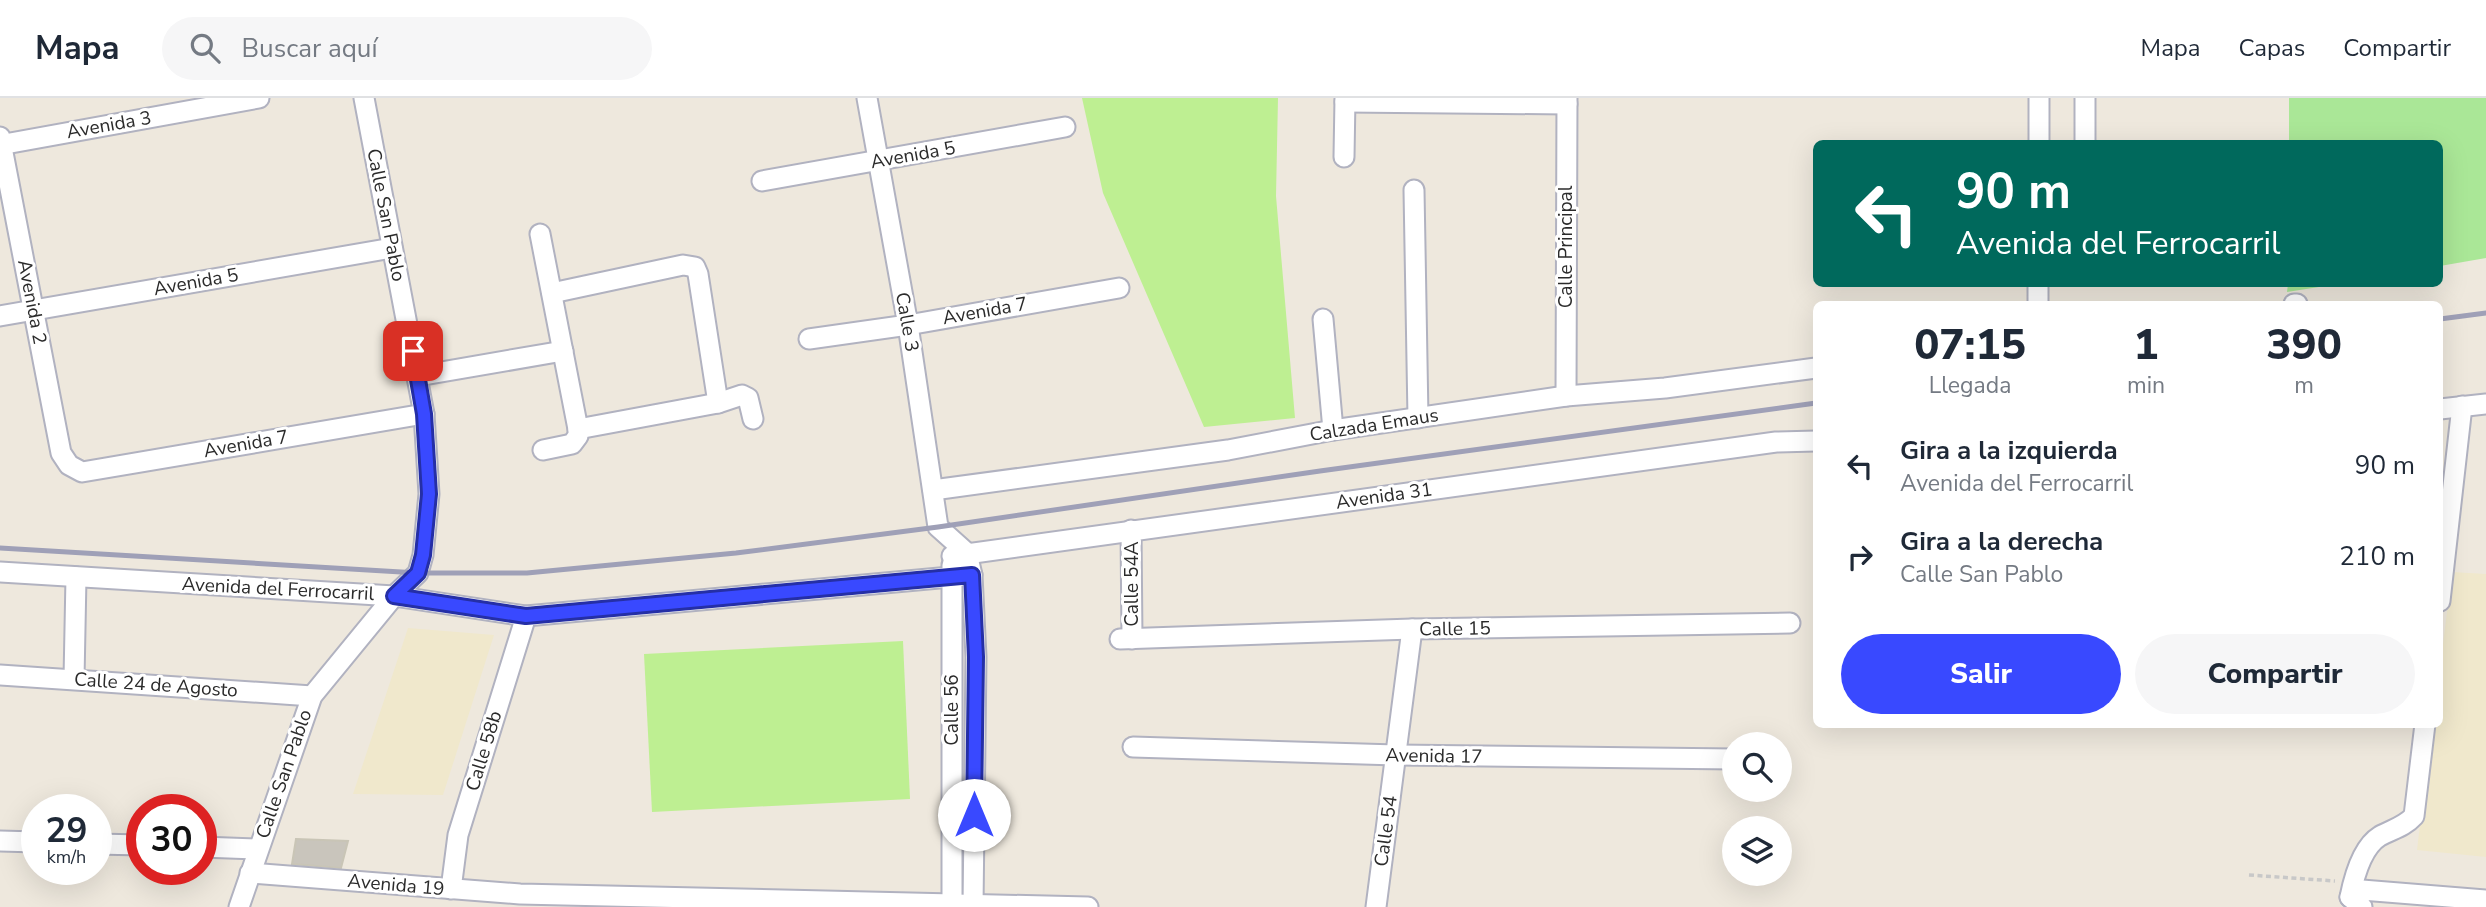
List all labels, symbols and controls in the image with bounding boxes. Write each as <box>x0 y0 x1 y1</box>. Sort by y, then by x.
search box <box>162 17 652 80</box>
text: Mapa <box>35 26 120 71</box>
icon: search <box>186 29 224 67</box>
text: Buscar aquí <box>242 31 377 66</box>
text: Mapa <box>2141 32 2201 64</box>
text: Capas <box>2239 32 2305 64</box>
text: Compartir <box>2343 32 2451 64</box>
street label: Avenida 3 <box>65 105 153 145</box>
street label: Avenida 5 <box>869 135 957 175</box>
street label: Calle San Pablo <box>360 146 412 284</box>
text: 90 m <box>1956 158 2071 225</box>
icon: left <box>1841 168 1932 259</box>
street label: Calle Principal <box>1553 185 1579 308</box>
text: Avenida del Ferrocarril <box>1956 222 2280 265</box>
street label: Avenida 2 <box>11 257 53 347</box>
street label: Avenida 5 <box>152 262 240 302</box>
street label: Calle 3 <box>889 290 925 354</box>
street label: Avenida 7 <box>941 291 1029 331</box>
text: 07:15 <box>1914 317 2026 374</box>
text: 1 <box>2133 317 2159 374</box>
text: 390 <box>2266 317 2342 374</box>
pin <box>383 321 443 381</box>
icon: arrive <box>394 332 432 370</box>
text: Llegada <box>1929 370 2011 401</box>
text: min <box>2127 370 2165 401</box>
text: m <box>2294 370 2314 401</box>
street label: Calzada Emaus <box>1308 402 1440 448</box>
street label: Avenida 7 <box>202 424 290 464</box>
text: Gira a la izquierda <box>1900 433 2118 468</box>
icon: left <box>1841 447 1879 485</box>
text: 90 m <box>2355 448 2415 483</box>
text: Avenida del Ferrocarril <box>1900 468 2133 499</box>
street label: Avenida 31 <box>1334 476 1434 516</box>
text: Gira a la derecha <box>1900 524 2103 559</box>
icon: right <box>1841 538 1879 576</box>
text: 210 m <box>2339 539 2415 574</box>
street label: Calle 54A <box>1119 541 1145 627</box>
text: Calle San Pablo <box>1900 559 2063 590</box>
street label: Avenida del Ferrocarril <box>181 571 375 607</box>
street label: Calle 15 <box>1419 615 1491 643</box>
button: Salir <box>1841 634 2121 714</box>
button: Compartir <box>2135 634 2415 714</box>
street label: Calle 24 de Agosto <box>73 666 239 704</box>
street label: Calle 56 <box>939 674 965 746</box>
street label: Calle San Pablo <box>250 706 318 842</box>
street label: Calle 58b <box>459 708 509 794</box>
map controls <box>1722 732 1792 886</box>
button: search <box>1722 732 1792 802</box>
street label: Avenida 17 <box>1385 742 1483 770</box>
position arrow <box>937 778 1011 852</box>
speed limit sign: 30 <box>126 794 217 885</box>
street label: Calle 54 <box>1368 794 1404 868</box>
text: 29 <box>45 807 88 854</box>
button: layers <box>1722 816 1792 886</box>
text: km/h <box>47 845 86 869</box>
street label: Avenida 19 <box>346 868 446 902</box>

